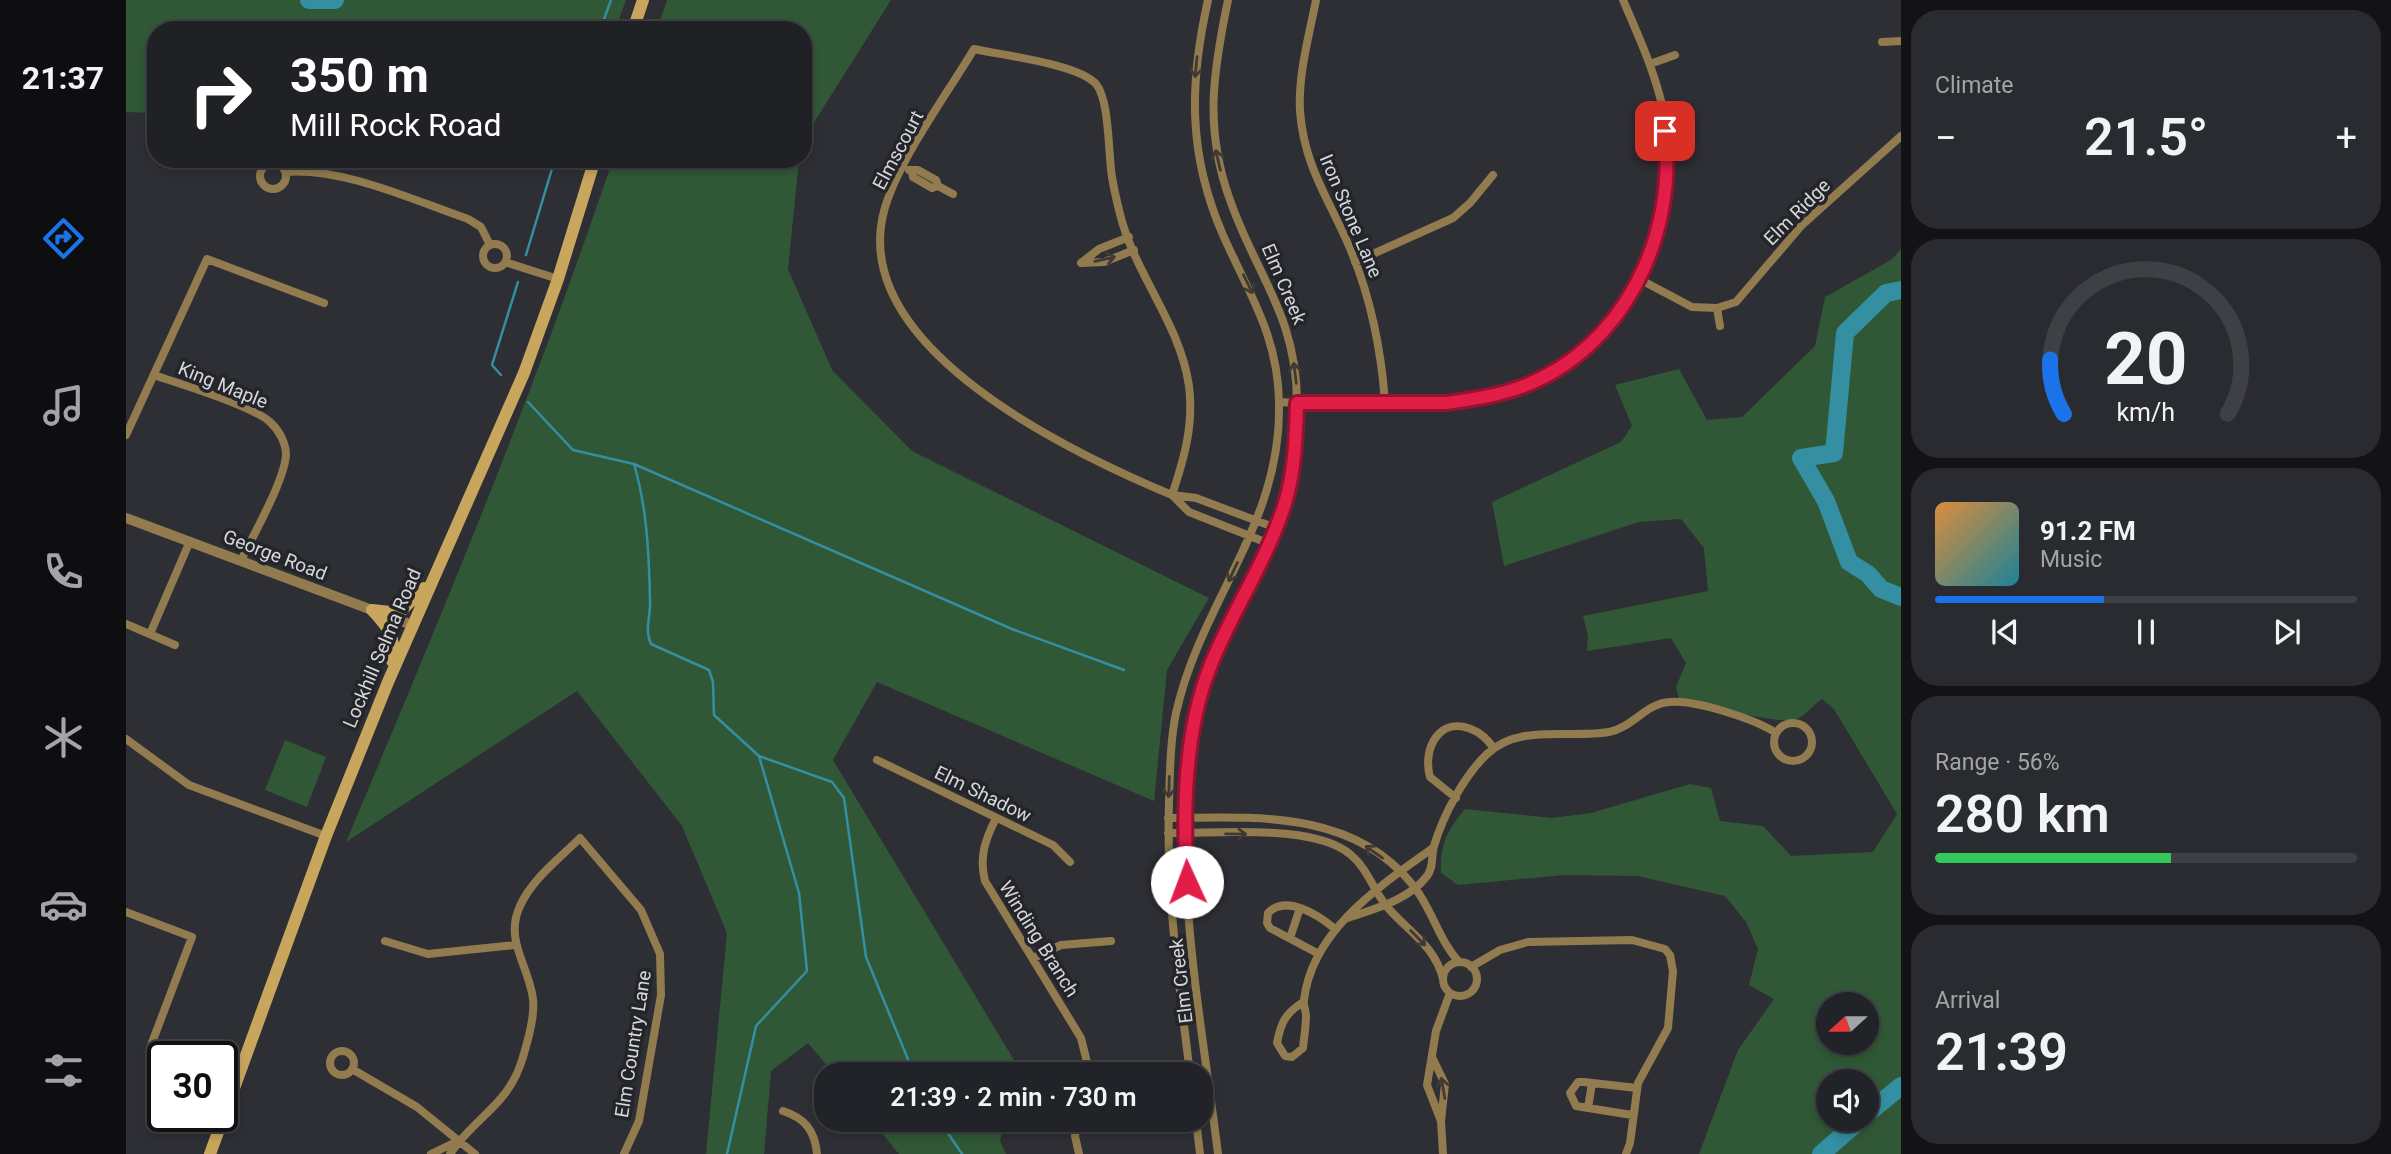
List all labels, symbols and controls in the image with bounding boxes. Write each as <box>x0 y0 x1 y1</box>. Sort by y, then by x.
text: 350 m <box>290 47 429 104</box>
icon: right <box>175 49 266 140</box>
one-way arrow <box>1189 55 1202 78</box>
text: 21:37 <box>22 59 104 97</box>
text: Climate <box>1935 72 2014 99</box>
pin <box>1635 101 1695 161</box>
text: Mill Rock Road <box>290 106 502 144</box>
street label: Elmscourt <box>868 107 928 193</box>
text: 21.5° <box>2084 107 2208 168</box>
icon: arrive <box>1646 112 1684 150</box>
text: − <box>1935 116 1957 160</box>
text: + <box>2335 116 2357 160</box>
one-way arrow <box>1211 149 1225 172</box>
street label: Iron Stone Lane <box>1315 151 1387 281</box>
street label: Elm Ridge <box>1759 174 1835 250</box>
icon: directions <box>39 214 88 263</box>
street label: Elm Creek <box>1257 240 1311 328</box>
one-way arrow <box>1093 252 1116 266</box>
one-way arrow <box>1242 273 1255 294</box>
text: 20 <box>2104 317 2188 403</box>
street label: King Maple <box>175 357 271 413</box>
one-way arrow <box>1288 362 1301 385</box>
icon: music <box>39 381 88 430</box>
text: km/h <box>2117 398 2175 427</box>
text: 91.2 FM <box>2040 516 2136 546</box>
street label: George Road <box>220 525 330 585</box>
text: Music <box>2040 546 2102 573</box>
icon: phone <box>39 547 88 596</box>
one-way arrow <box>1226 560 1239 582</box>
street label: Lockhill Selma Road <box>338 565 426 731</box>
icon: previous <box>1986 613 2024 651</box>
icon: pause <box>2127 613 2165 651</box>
icon: next <box>2268 613 2306 651</box>
icon: climate <box>39 713 88 762</box>
text: Range · 56% <box>1935 749 2060 776</box>
street label: Elm Shadow <box>931 761 1035 827</box>
one-way arrow <box>1163 775 1176 798</box>
text: 280 km <box>1935 784 2110 845</box>
one-way arrow <box>1224 827 1247 841</box>
position arrow <box>1150 845 1224 919</box>
one-way arrow <box>1365 845 1384 859</box>
street label: Winding Branch <box>994 877 1084 1001</box>
icon: car <box>39 880 88 929</box>
one-way arrow <box>1410 929 1427 946</box>
street label: Elm Creek <box>1164 937 1198 1025</box>
street label: Elm Country Lane <box>610 969 656 1119</box>
text: Arrival <box>1935 987 2000 1014</box>
north arrow <box>1816 992 1880 1055</box>
map controls <box>1816 992 1879 1132</box>
text: 21:39 <box>1935 1022 2068 1083</box>
speed limit sign: 30 <box>147 1041 238 1132</box>
icon: filters <box>39 1046 88 1095</box>
button: sound <box>1816 1069 1879 1132</box>
one-way arrow <box>1436 1077 1449 1100</box>
text: 21:39 · 2 min · 730 m <box>890 1082 1137 1112</box>

